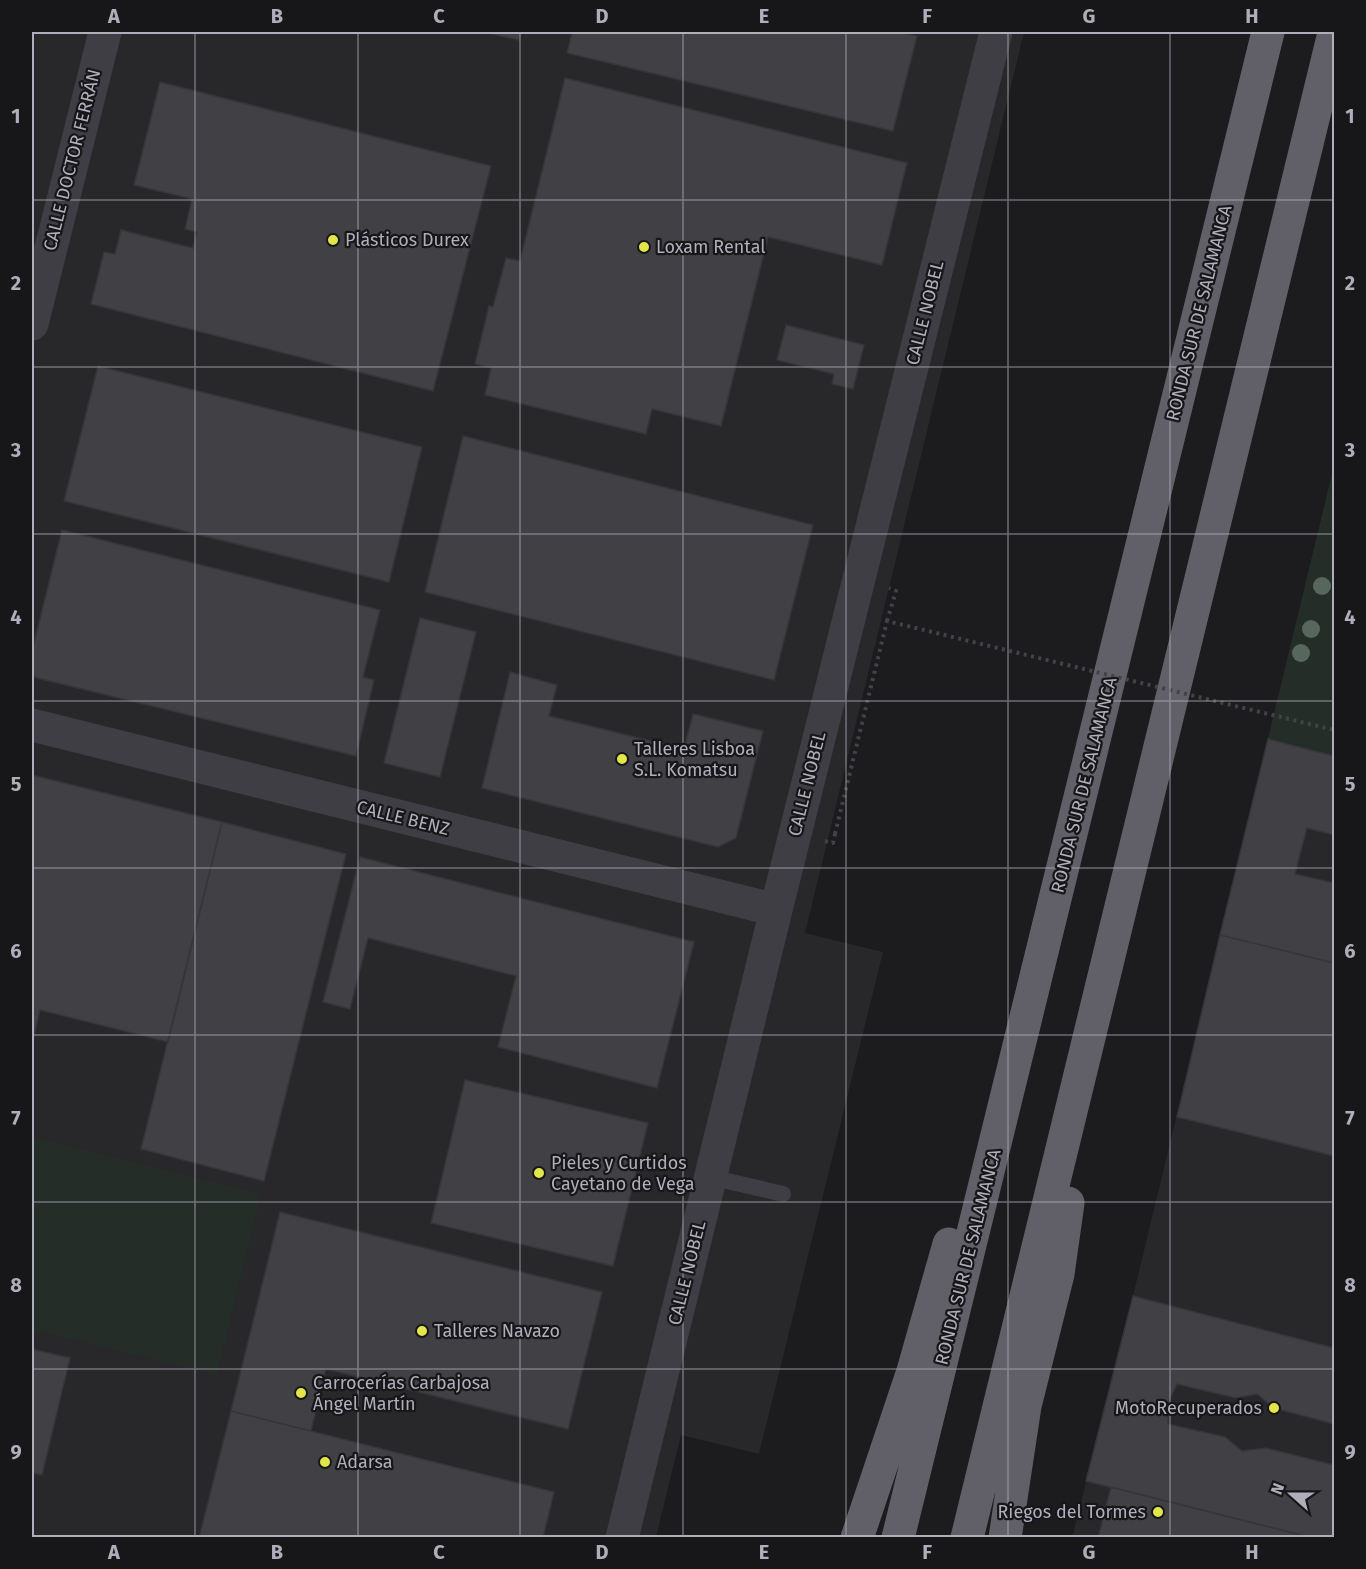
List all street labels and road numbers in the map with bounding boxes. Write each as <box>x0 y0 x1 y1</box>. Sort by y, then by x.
street label: CALLE DOCTOR FERRÁN <box>38 67 105 253</box>
street label: RONDA SUR DE SALAMANCA <box>1162 202 1237 423</box>
street label: CALLE NOBEL <box>901 258 949 368</box>
street label: RONDA SUR DE SALAMANCA <box>1047 674 1122 895</box>
street label: CALLE NOBEL <box>783 729 831 839</box>
street label: CALLE BENZ <box>354 796 452 840</box>
street label: RONDA SUR DE SALAMANCA <box>931 1146 1006 1367</box>
street label: CALLE NOBEL <box>663 1218 711 1328</box>

